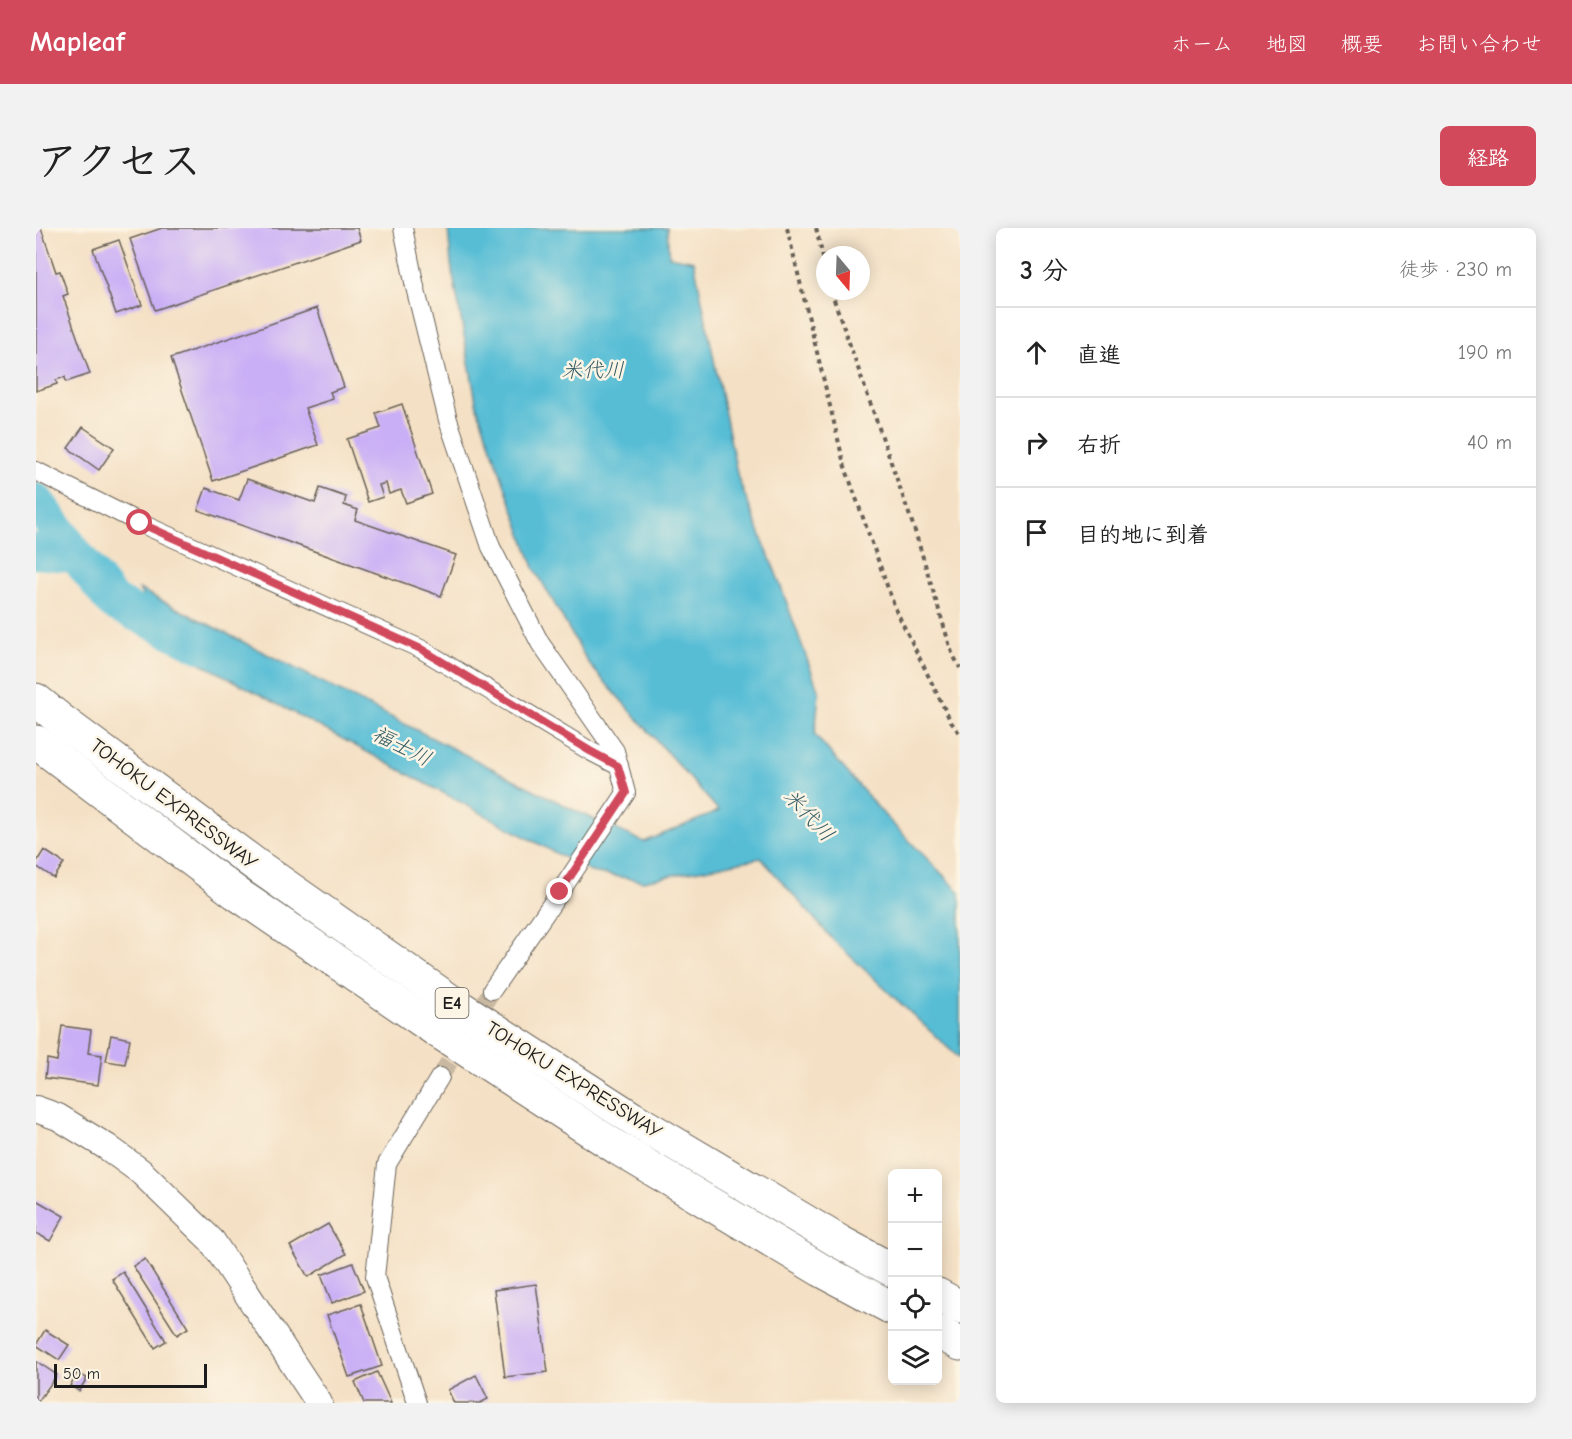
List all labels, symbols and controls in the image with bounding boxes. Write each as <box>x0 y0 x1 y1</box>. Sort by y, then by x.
text: Mapleaf <box>30 26 125 58</box>
text: ホーム <box>1171 32 1233 56</box>
text: 地図 <box>1266 32 1308 56</box>
text: 概要 <box>1341 32 1383 56</box>
text: お問い合わせ <box>1416 32 1542 56</box>
button: 経路 <box>1440 126 1536 186</box>
text: アクセス <box>36 137 201 186</box>
north arrow <box>816 246 870 300</box>
text: 3 分 <box>1020 256 1068 286</box>
text: 徒歩 · 230 m <box>1399 258 1512 281</box>
icon: ahead <box>1020 336 1053 369</box>
text: 190 m <box>1458 341 1512 364</box>
text: 直進 <box>1077 342 1121 368</box>
water label: 米代川 <box>562 358 625 382</box>
icon: right <box>1020 426 1053 459</box>
text: 40 m <box>1467 431 1512 454</box>
text: 右折 <box>1077 432 1121 458</box>
route start <box>126 509 152 535</box>
icon: arrive <box>1020 516 1053 549</box>
text: 目的地に到着 <box>1077 522 1209 548</box>
water label: 福士川 <box>368 721 436 771</box>
street label: TOHOKU EXPRESSWAY <box>86 734 262 874</box>
water label: 米代川 <box>779 784 839 846</box>
route end <box>546 878 572 904</box>
road number: E4 <box>436 988 468 1018</box>
street label: TOHOKU EXPRESSWAY <box>482 1017 666 1144</box>
map controls <box>888 1169 942 1385</box>
button: + <box>888 1169 942 1223</box>
button: − <box>888 1223 942 1277</box>
button: locate <box>888 1277 942 1331</box>
button: layers <box>888 1331 942 1385</box>
scale bar <box>54 1361 207 1388</box>
text: 50 m <box>63 1365 100 1383</box>

